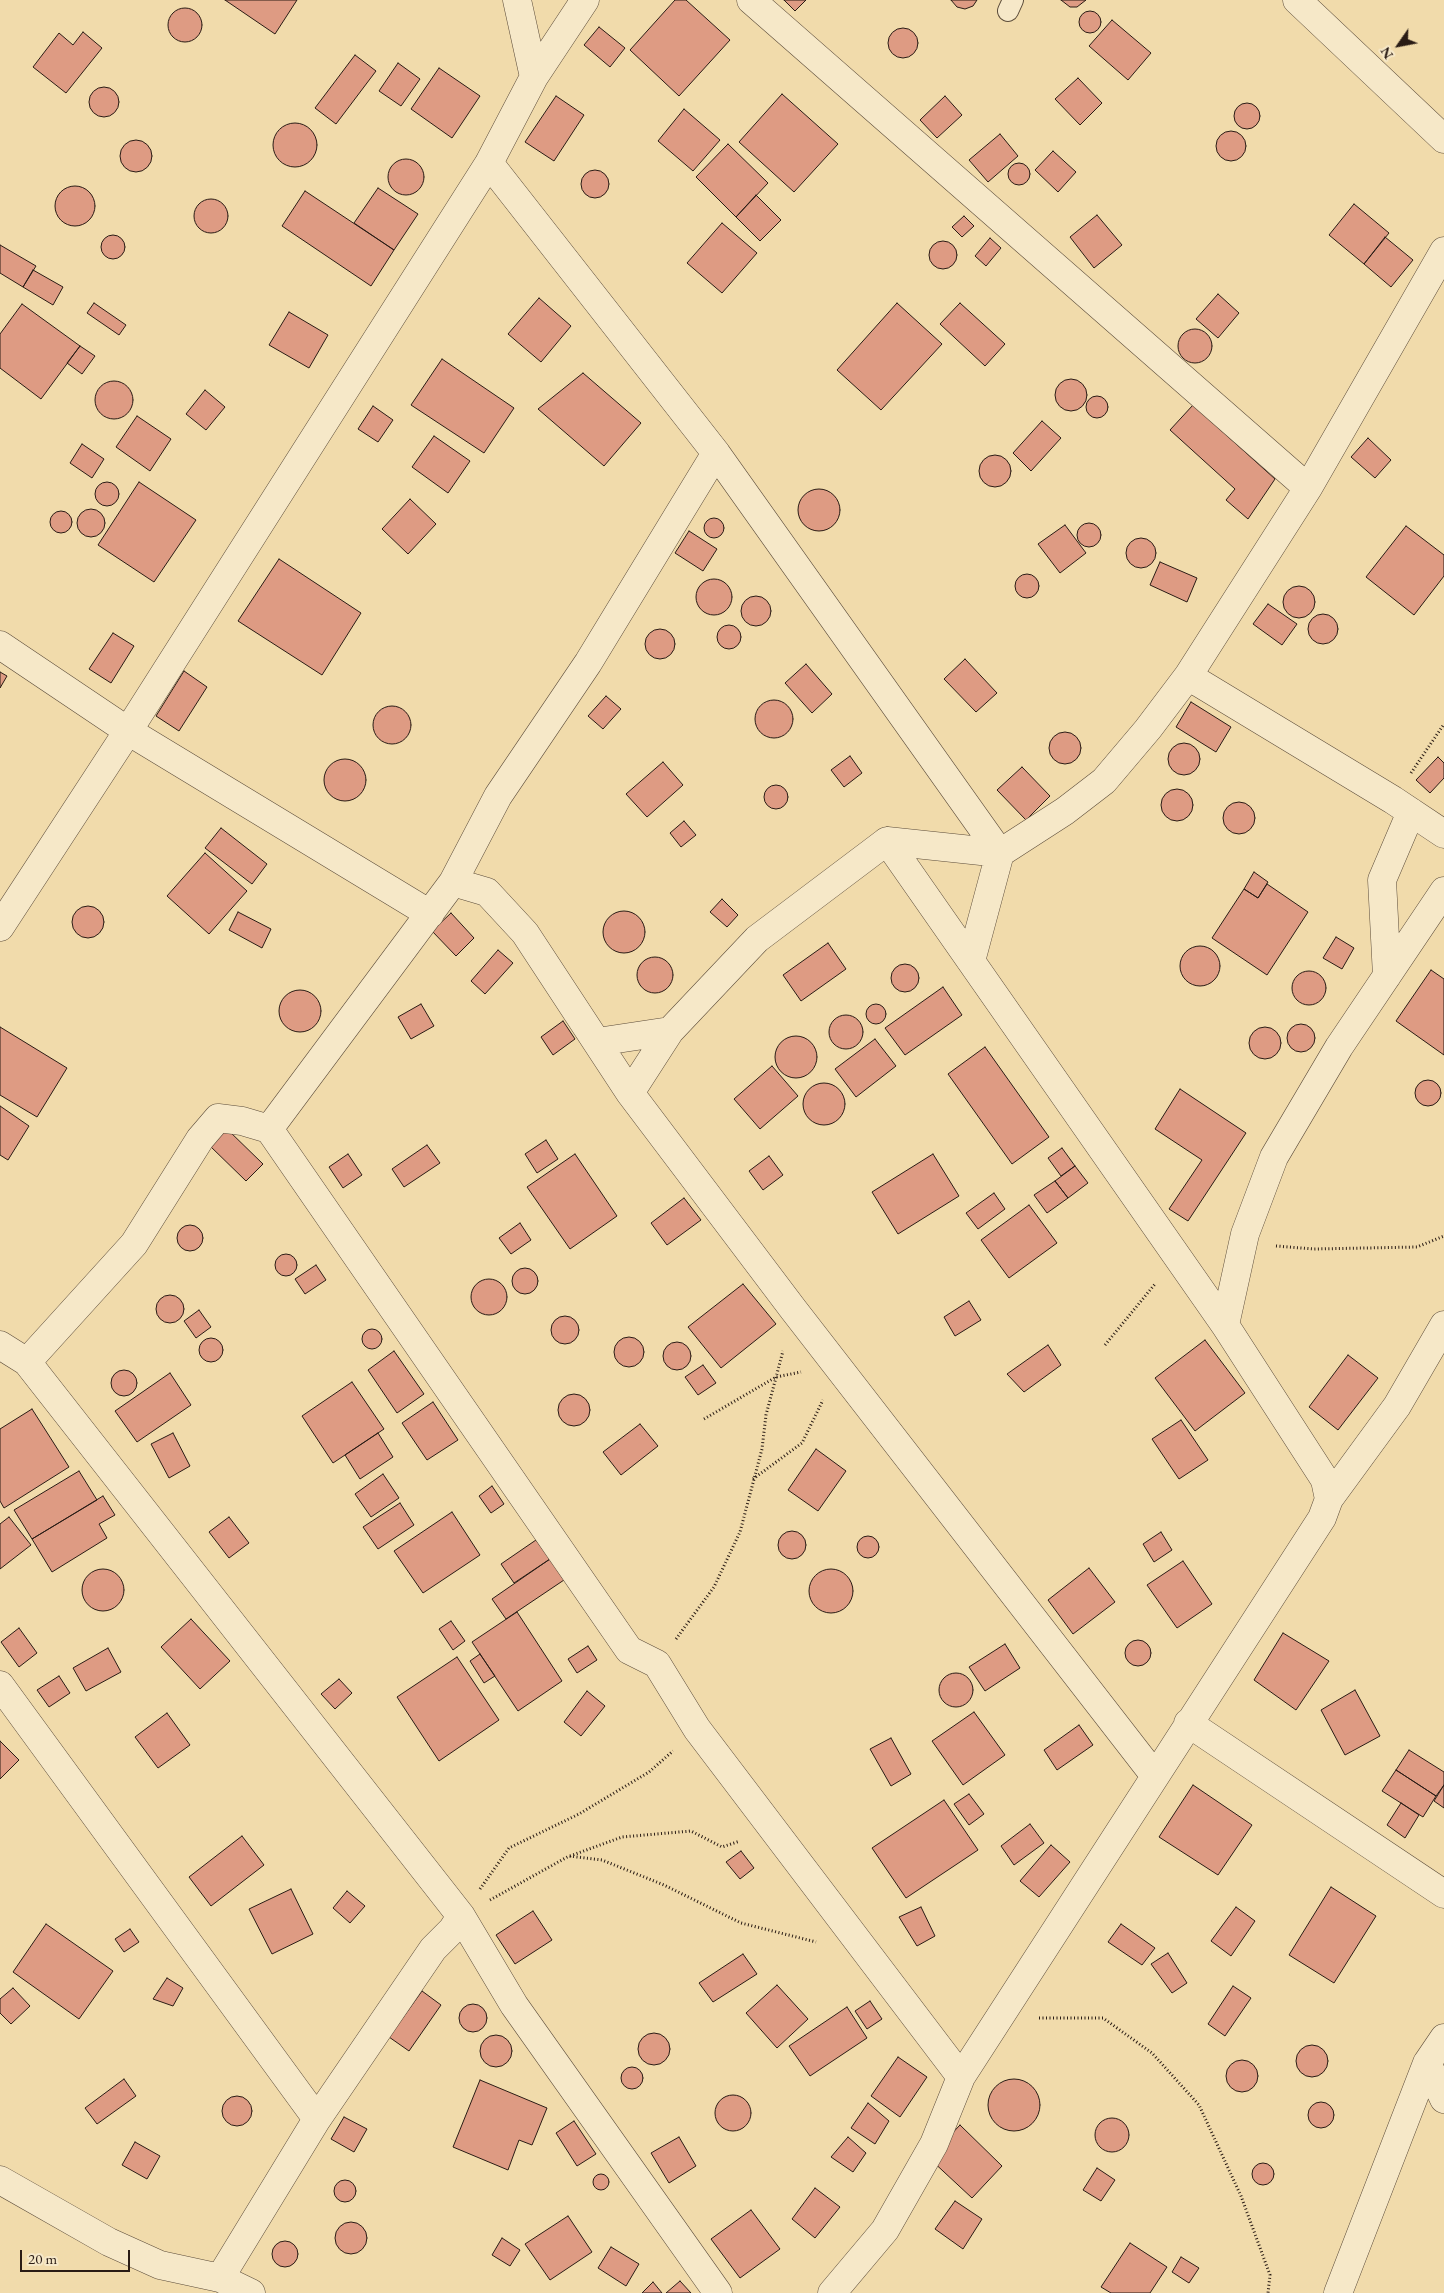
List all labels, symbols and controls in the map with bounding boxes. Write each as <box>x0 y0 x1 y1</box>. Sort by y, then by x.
north arrow <box>1374 20 1424 70</box>
text: N <box>1376 44 1397 63</box>
scale bar <box>22 2240 132 2272</box>
text: 20 m <box>28 2249 57 2268</box>

